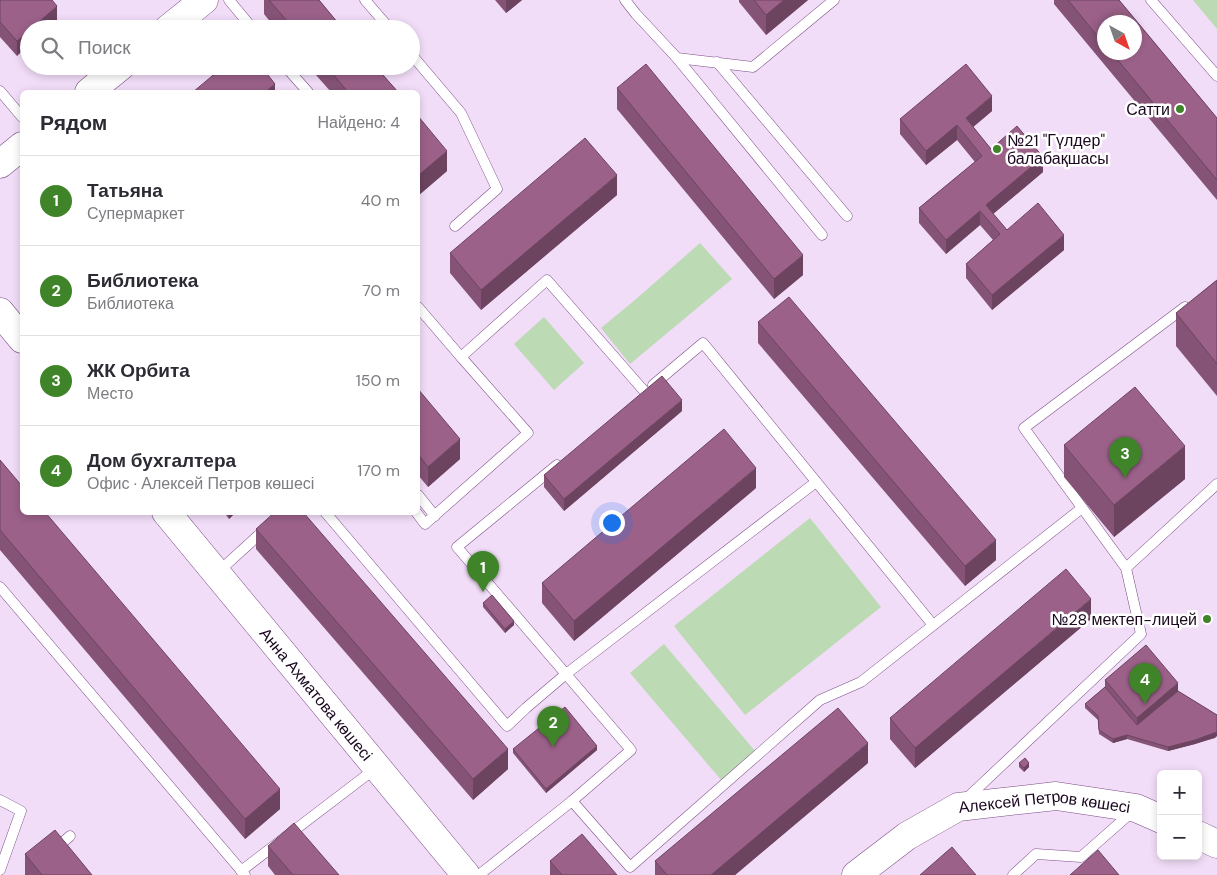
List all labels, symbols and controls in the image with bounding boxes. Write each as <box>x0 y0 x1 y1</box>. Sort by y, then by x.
north arrow <box>1097 15 1142 60</box>
search box <box>20 20 420 75</box>
icon: search <box>38 34 66 62</box>
text: Поиск <box>78 35 131 60</box>
place label: Сатти <box>1126 99 1170 120</box>
marker: Сатти <box>1174 103 1186 115</box>
text: Рядом <box>40 109 107 137</box>
text: Найдено: 4 <box>317 112 400 133</box>
place label: №21 "Гүлдер" балабақшасы <box>1007 130 1109 169</box>
marker: №21 "Гүлдер" балабақшасы <box>991 143 1003 155</box>
text: Татьяна <box>87 178 163 203</box>
text: 1 <box>53 190 59 211</box>
text: 40 m <box>361 190 400 211</box>
text: Супермаркет <box>87 203 185 224</box>
text: Библиотека <box>87 268 198 293</box>
text: 2 <box>51 280 61 301</box>
text: 70 m <box>362 280 400 301</box>
text: Библиотека <box>87 293 174 314</box>
text: ЖК Орбита <box>87 358 190 383</box>
text: 3 <box>51 370 61 391</box>
text: 150 m <box>356 370 400 391</box>
text: Место <box>87 383 133 404</box>
pin: 3 <box>1109 437 1141 478</box>
text: Дом бухгалтера <box>87 448 236 473</box>
text: 4 <box>51 460 61 481</box>
text: 170 m <box>357 460 400 481</box>
text: Офис · Алексей Петров көшесі <box>87 473 314 494</box>
your location <box>599 510 625 536</box>
pin: 1 <box>467 551 499 592</box>
place label: №28 мектеп-лицей <box>1051 609 1197 630</box>
marker: №28 мектеп-лицей <box>1201 613 1213 625</box>
street label: Анна Ахматова көшесі <box>255 623 377 765</box>
pin: 4 <box>1129 663 1161 704</box>
pin: 2 <box>537 706 569 747</box>
map controls <box>1157 770 1202 860</box>
button: + <box>1157 770 1202 815</box>
street label: Алексей Петров көшесі <box>957 785 1132 818</box>
button: − <box>1157 815 1202 860</box>

